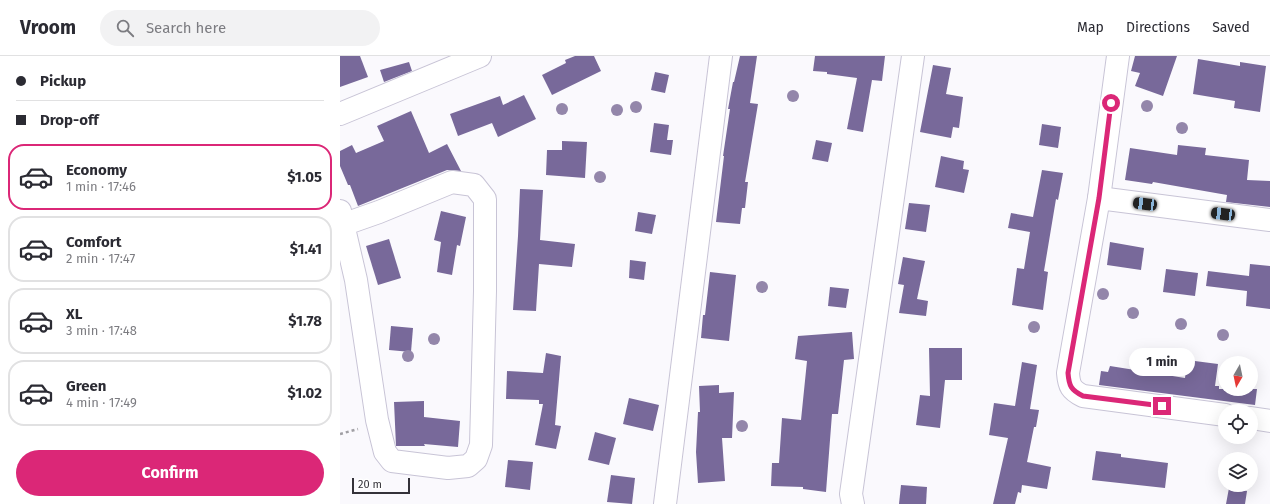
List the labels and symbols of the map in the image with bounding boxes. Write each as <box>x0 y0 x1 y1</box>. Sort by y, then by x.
route start <box>1102 94 1120 112</box>
car <box>1132 197 1158 211</box>
car <box>1210 207 1236 221</box>
callout: 1 min <box>1129 348 1195 376</box>
north arrow <box>1218 356 1258 396</box>
route end <box>1153 397 1171 415</box>
scale bar <box>352 476 410 495</box>

